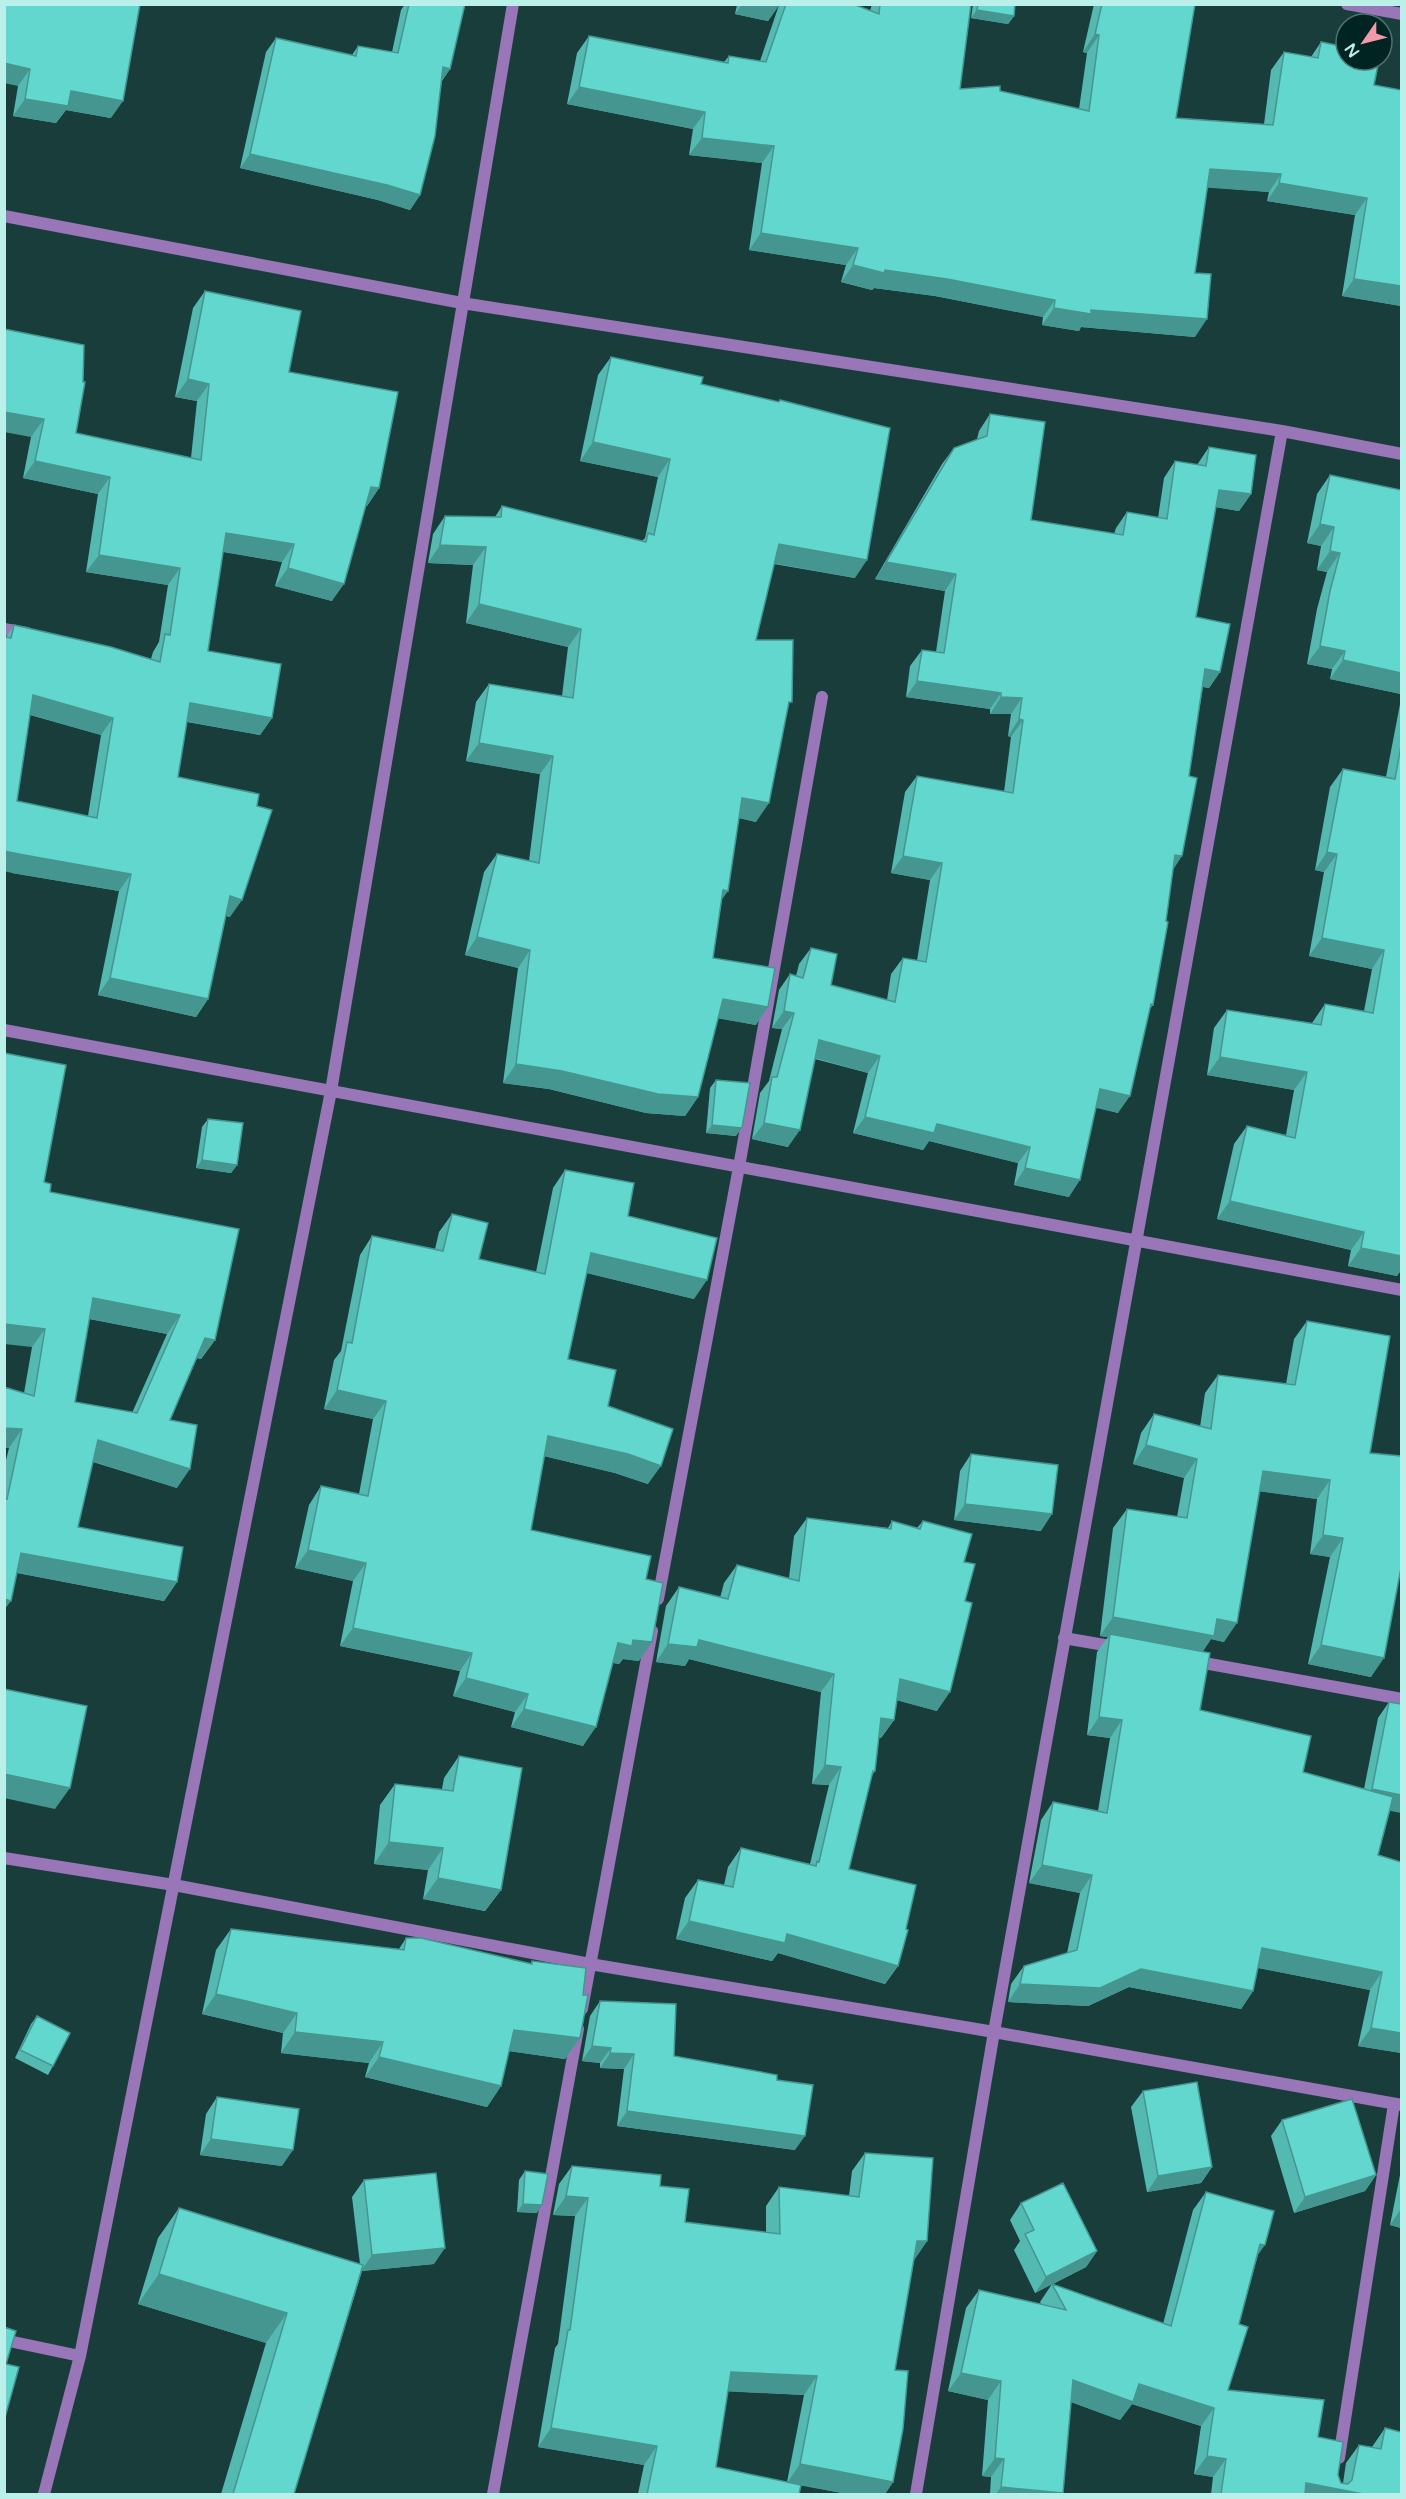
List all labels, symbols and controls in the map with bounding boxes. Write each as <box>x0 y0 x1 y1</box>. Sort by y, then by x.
north arrow <box>1334 12 1394 72</box>
text: N <box>1341 39 1364 61</box>

